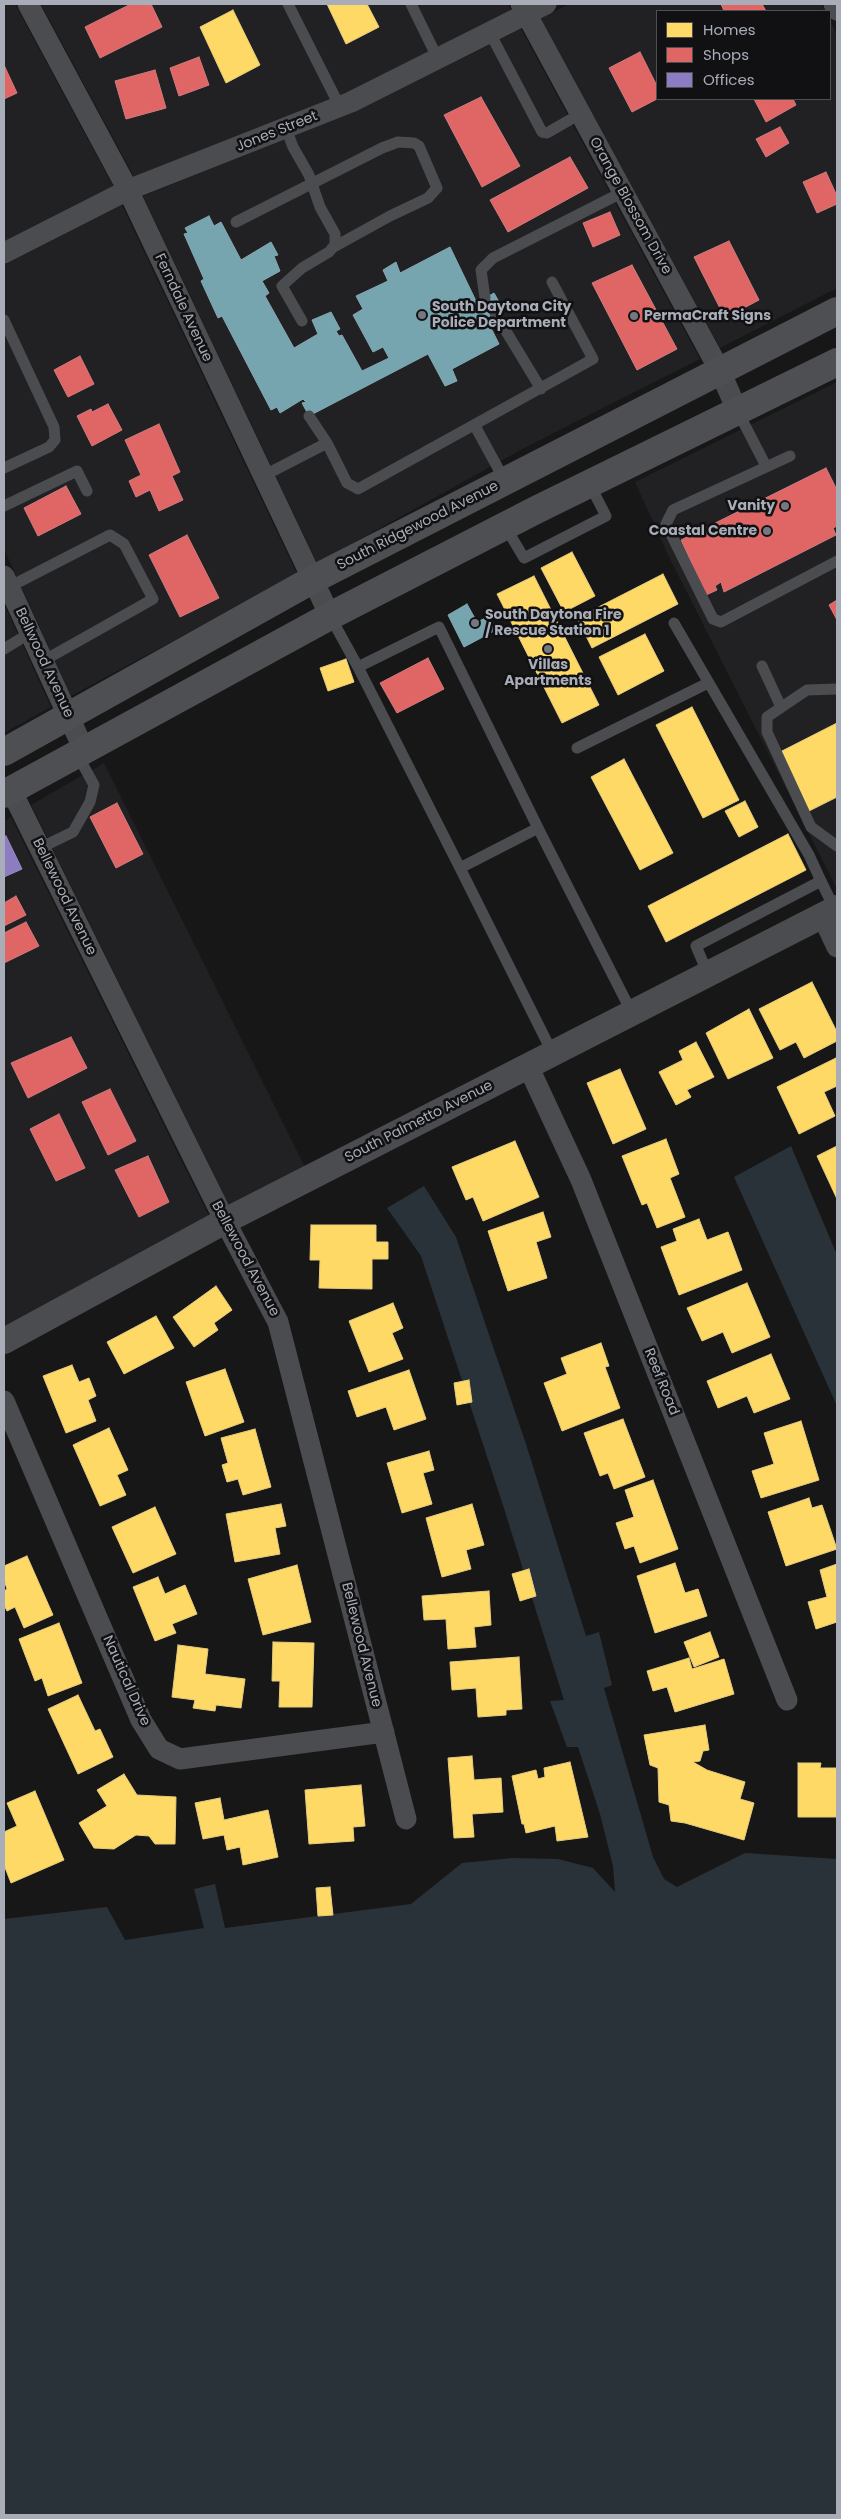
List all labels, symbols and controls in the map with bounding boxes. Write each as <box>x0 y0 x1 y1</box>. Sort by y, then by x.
legend <box>656 10 831 100</box>
text: Homes <box>703 19 756 40</box>
text: Shops <box>703 44 749 65</box>
text: Offices <box>703 69 755 90</box>
street label: Jones Street <box>234 108 320 156</box>
street label: Orange Blossom Drive <box>585 134 675 278</box>
street label: Ferndale Avenue <box>151 251 215 365</box>
place label: South Daytona City Police Department <box>432 299 571 332</box>
place label: PermaCraft Signs <box>644 308 771 324</box>
marker: South Daytona City Police Department <box>416 309 428 321</box>
marker: PermaCraft Signs <box>628 310 640 322</box>
street label: South Ridgewood Avenue <box>335 478 501 574</box>
place label: Vanity <box>727 498 775 514</box>
marker: Vanity <box>779 500 791 512</box>
place label: Coastal Centre <box>649 523 757 539</box>
marker: Coastal Centre <box>761 525 773 537</box>
street label: Bellwood Avenue <box>11 605 77 721</box>
place label: South Daytona Fire / Rescue Station 1 <box>485 607 621 640</box>
marker: South Daytona Fire / Rescue Station 1 <box>469 617 481 629</box>
marker: Villas Apartments <box>542 643 554 655</box>
place label: Villas Apartments <box>504 657 592 690</box>
street label: Bellewood Avenue <box>28 836 100 958</box>
street label: South Palmetto Avenue <box>342 1077 496 1167</box>
street label: Bellewood Avenue <box>208 1199 282 1319</box>
street label: Reef Road <box>640 1346 682 1418</box>
street label: Bellewood Avenue <box>337 1581 385 1709</box>
street label: Nautical Drive <box>99 1633 153 1729</box>

